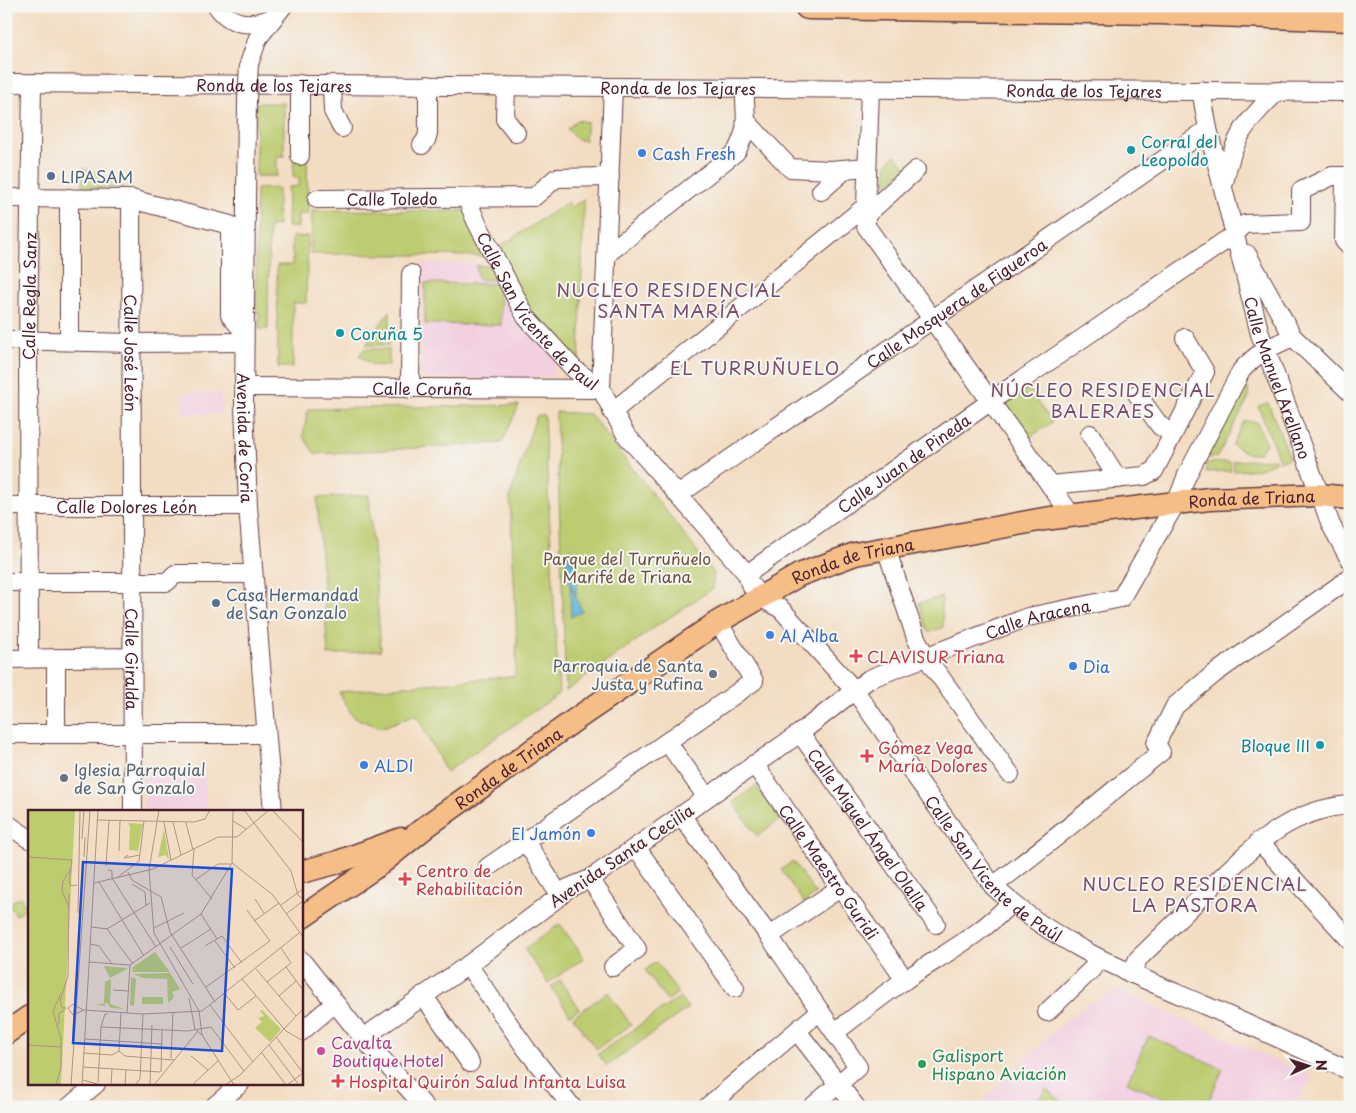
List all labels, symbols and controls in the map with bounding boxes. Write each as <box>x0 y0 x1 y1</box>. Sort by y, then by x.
street label: Ronda de los Tejares <box>196 72 352 97</box>
street label: Ronda de los Tejares <box>600 75 756 100</box>
street label: Ronda de los Tejares <box>1006 78 1162 103</box>
place label: Corral del Leopoldo <box>1141 129 1218 171</box>
place label: Cash Fresh <box>652 141 736 165</box>
marker: Corral del Leopoldo <box>1125 144 1137 156</box>
marker: Cash Fresh <box>636 147 648 159</box>
place label: LIPASAM <box>61 164 133 188</box>
marker: LIPASAM <box>45 170 57 182</box>
street label: Calle Toledo <box>346 186 438 211</box>
street label: Calle San Vicente de Paul <box>471 227 604 395</box>
street label: Calle Regla Sanz <box>16 231 42 360</box>
street label: Calle Mosquera de Figueroa <box>861 232 1051 374</box>
district label: NUCLEO RESIDENCIAL SANTA MARÍA <box>556 276 782 324</box>
street label: Calle José León <box>119 294 144 412</box>
street label: Calle Manuel Arellano <box>1239 294 1317 462</box>
place label: Coruña 5 <box>350 321 423 345</box>
marker: Coruña 5 <box>334 327 346 339</box>
district label: EL TURRUÑUELO <box>670 354 840 381</box>
street label: Avenida de Coria <box>232 373 260 504</box>
street label: Calle Coruña <box>372 376 472 400</box>
district label: NÚCLEO RESIDENCIAL BALERAES <box>990 376 1216 424</box>
street label: Calle Juan de Pineda <box>832 407 975 519</box>
street label: Ronda de Triana <box>1187 483 1316 513</box>
street label: Calle Dolores León <box>56 494 198 518</box>
street label: Ronda de Triana <box>786 531 916 589</box>
park label: Parque del Turruñuelo Marifé de Triana <box>543 546 711 588</box>
place label: Casa Hermandad de San Gonzalo <box>226 582 359 624</box>
street label: Calle Aracena <box>981 593 1092 645</box>
marker: Casa Hermandad de San Gonzalo <box>210 597 222 609</box>
street label: Calle Giralda <box>120 608 145 710</box>
place label: Al Alba <box>780 623 838 647</box>
marker: Al Alba <box>764 629 776 641</box>
place label: CLAVISUR Triana <box>867 644 1005 668</box>
marker: CLAVISUR Triana <box>849 649 863 663</box>
place label: Parroquia de Santa Justa y Rufina <box>553 653 703 695</box>
place label: Dia <box>1083 654 1110 678</box>
marker: Dia <box>1067 660 1079 672</box>
marker: Parroquia de Santa Justa y Rufina <box>707 668 719 680</box>
street label: Ronda de Triana <box>449 721 567 815</box>
place label: Bloque III <box>1241 733 1310 757</box>
place label: Gómez Vega María Dolores <box>878 735 988 777</box>
marker: Bloque III <box>1314 739 1326 751</box>
street label: Calle Miguel Ángel Olalla <box>802 743 935 915</box>
marker: Gómez Vega María Dolores <box>860 749 874 763</box>
place label: ALDI <box>374 753 414 777</box>
place label: Iglesia Parroquial de San Gonzalo <box>74 757 206 799</box>
marker: ALDI <box>358 759 370 771</box>
marker: Iglesia Parroquial de San Gonzalo <box>58 772 70 784</box>
street label: Calle San Vicente de Paúl <box>920 790 1067 947</box>
street label: Avenida Santa Cecilia <box>544 797 698 913</box>
street label: Calle Maestro Guridi <box>773 799 885 944</box>
inset map <box>28 810 302 1086</box>
place label: El Jamón <box>511 821 581 845</box>
marker: El Jamón <box>585 827 597 839</box>
place label: Centro de Rehabilitación <box>416 858 523 900</box>
district label: NUCLEO RESIDENCIAL LA PASTORA <box>1082 870 1308 918</box>
marker: Centro de Rehabilitación <box>398 872 412 886</box>
place label: Cavalta Boutique Hotel <box>331 1030 444 1072</box>
north arrow <box>1284 1040 1334 1090</box>
place label: Galisport Hispano Aviación <box>932 1043 1067 1085</box>
marker: Cavalta Boutique Hotel <box>315 1045 327 1057</box>
marker: Galisport Hispano Aviación <box>916 1058 928 1070</box>
text: N <box>1311 1059 1332 1071</box>
place label: Hospital Quirón Salud Infanta Luisa <box>349 1069 626 1093</box>
marker: Hospital Quirón Salud Infanta Luisa <box>331 1074 345 1088</box>

